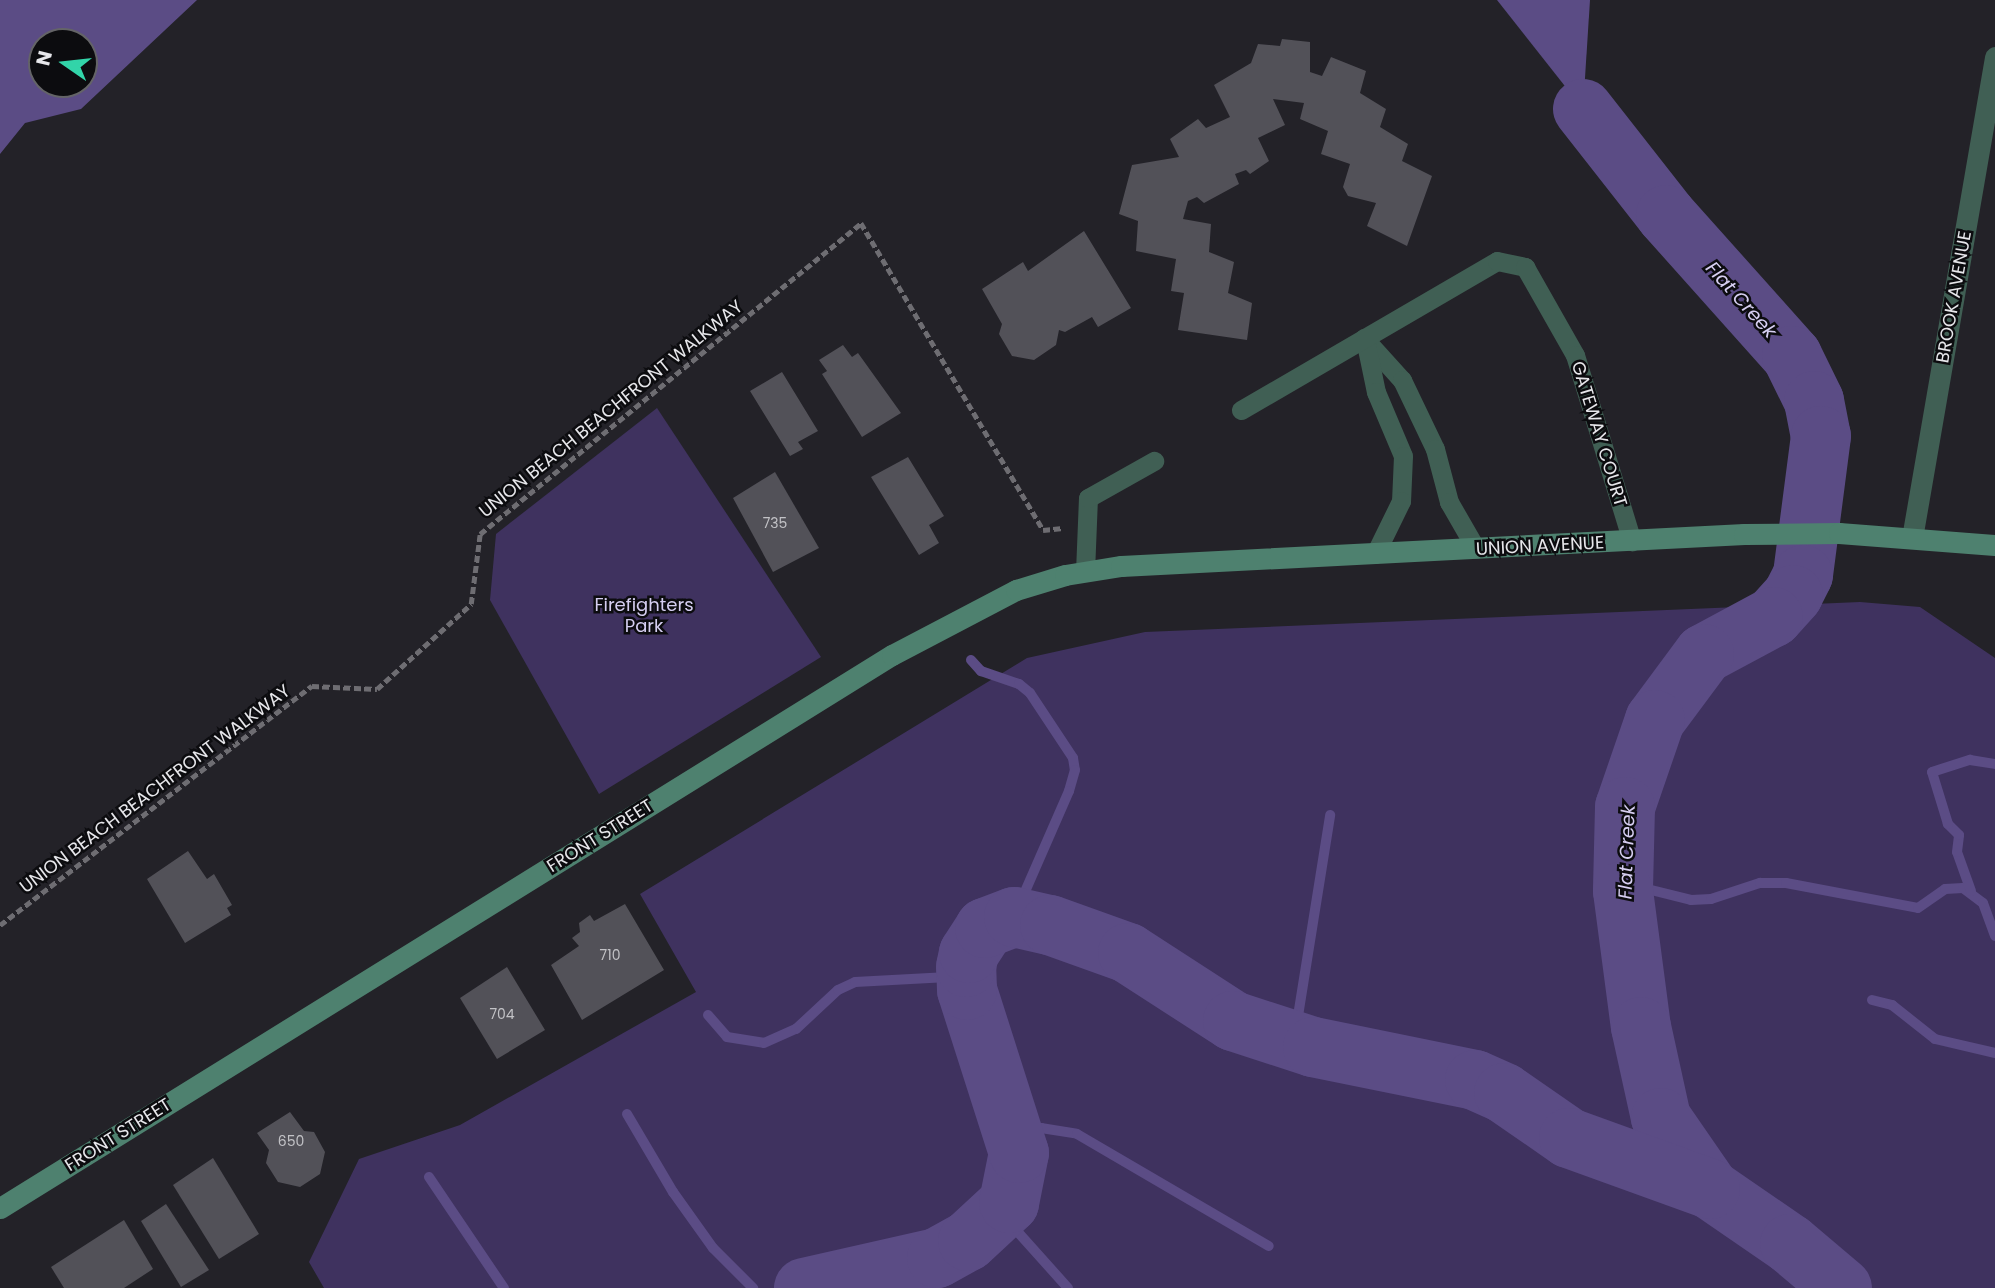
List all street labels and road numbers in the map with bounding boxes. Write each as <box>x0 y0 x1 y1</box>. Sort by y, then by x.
street label: BROOK AVENUE <box>1932 229 1976 365</box>
street label: UNION BEACH BEACHFRONT WALKWAY <box>475 296 747 522</box>
street label: GATEWAY COURT <box>1567 359 1631 509</box>
street label: UNION AVENUE <box>1475 532 1605 560</box>
street label: UNION BEACH BEACHFRONT WALKWAY <box>16 680 294 898</box>
street label: FRONT STREET <box>543 795 657 877</box>
street label: FRONT STREET <box>61 1094 175 1176</box>

